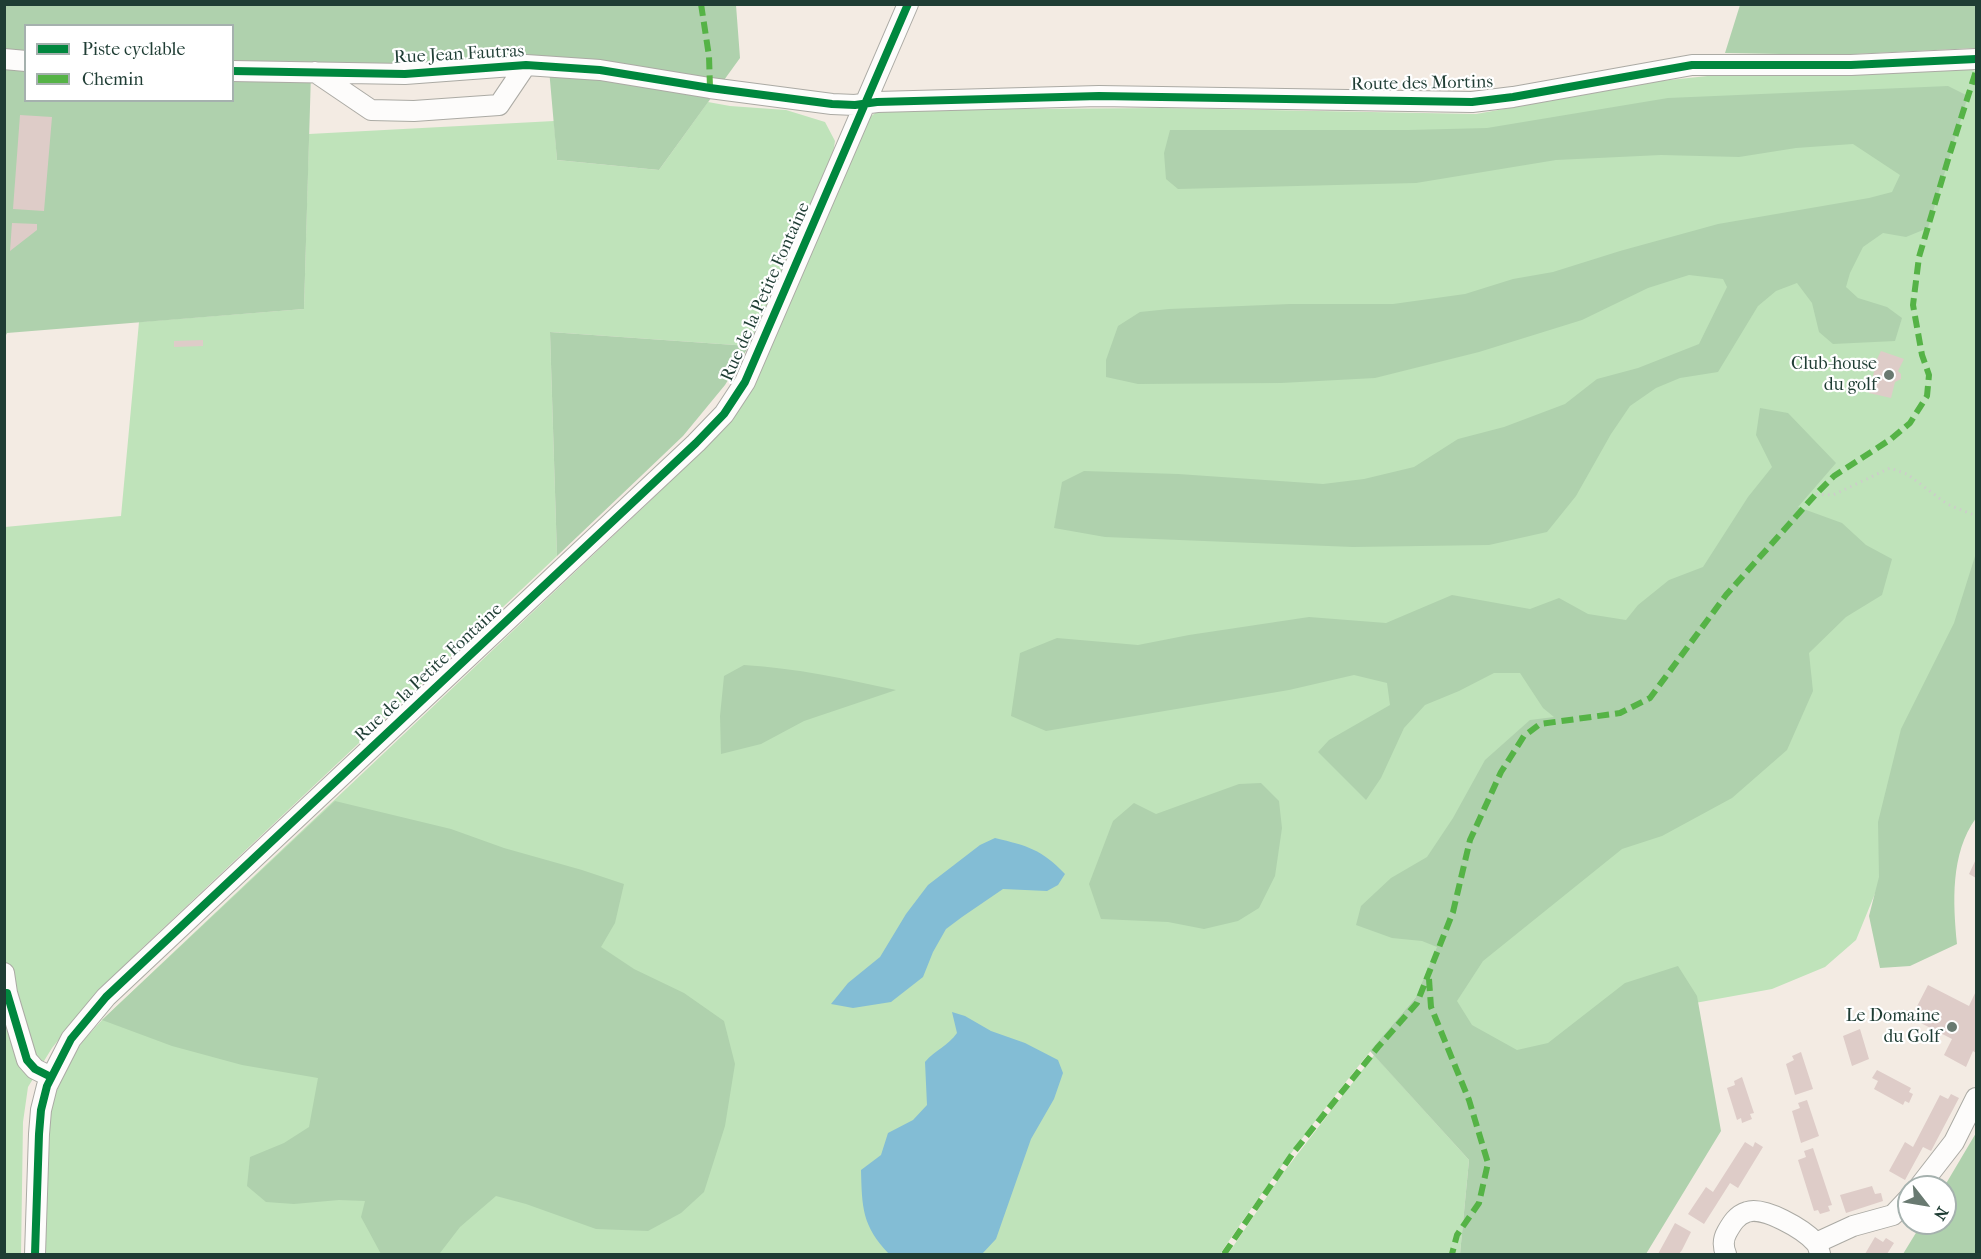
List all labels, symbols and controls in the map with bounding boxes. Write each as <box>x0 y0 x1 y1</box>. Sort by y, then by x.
legend <box>24 24 234 102</box>
text: Piste cyclable <box>82 39 185 60</box>
street label: Rue Jean Fautras <box>393 41 525 69</box>
text: Chemin <box>82 69 144 90</box>
street label: Route des Mortins <box>1351 72 1493 96</box>
street label: Rue de la Petite Fontaine <box>717 199 815 385</box>
place label: Club-house du golf <box>1791 354 1877 397</box>
marker: Club-house du golf <box>1882 368 1896 382</box>
street label: Rue de la Petite Fontaine <box>351 599 507 747</box>
place label: Le Domaine du Golf <box>1846 1006 1940 1048</box>
marker: Le Domaine du Golf <box>1945 1020 1959 1034</box>
north arrow <box>1897 1175 1957 1235</box>
text: N <box>1930 1203 1952 1224</box>

